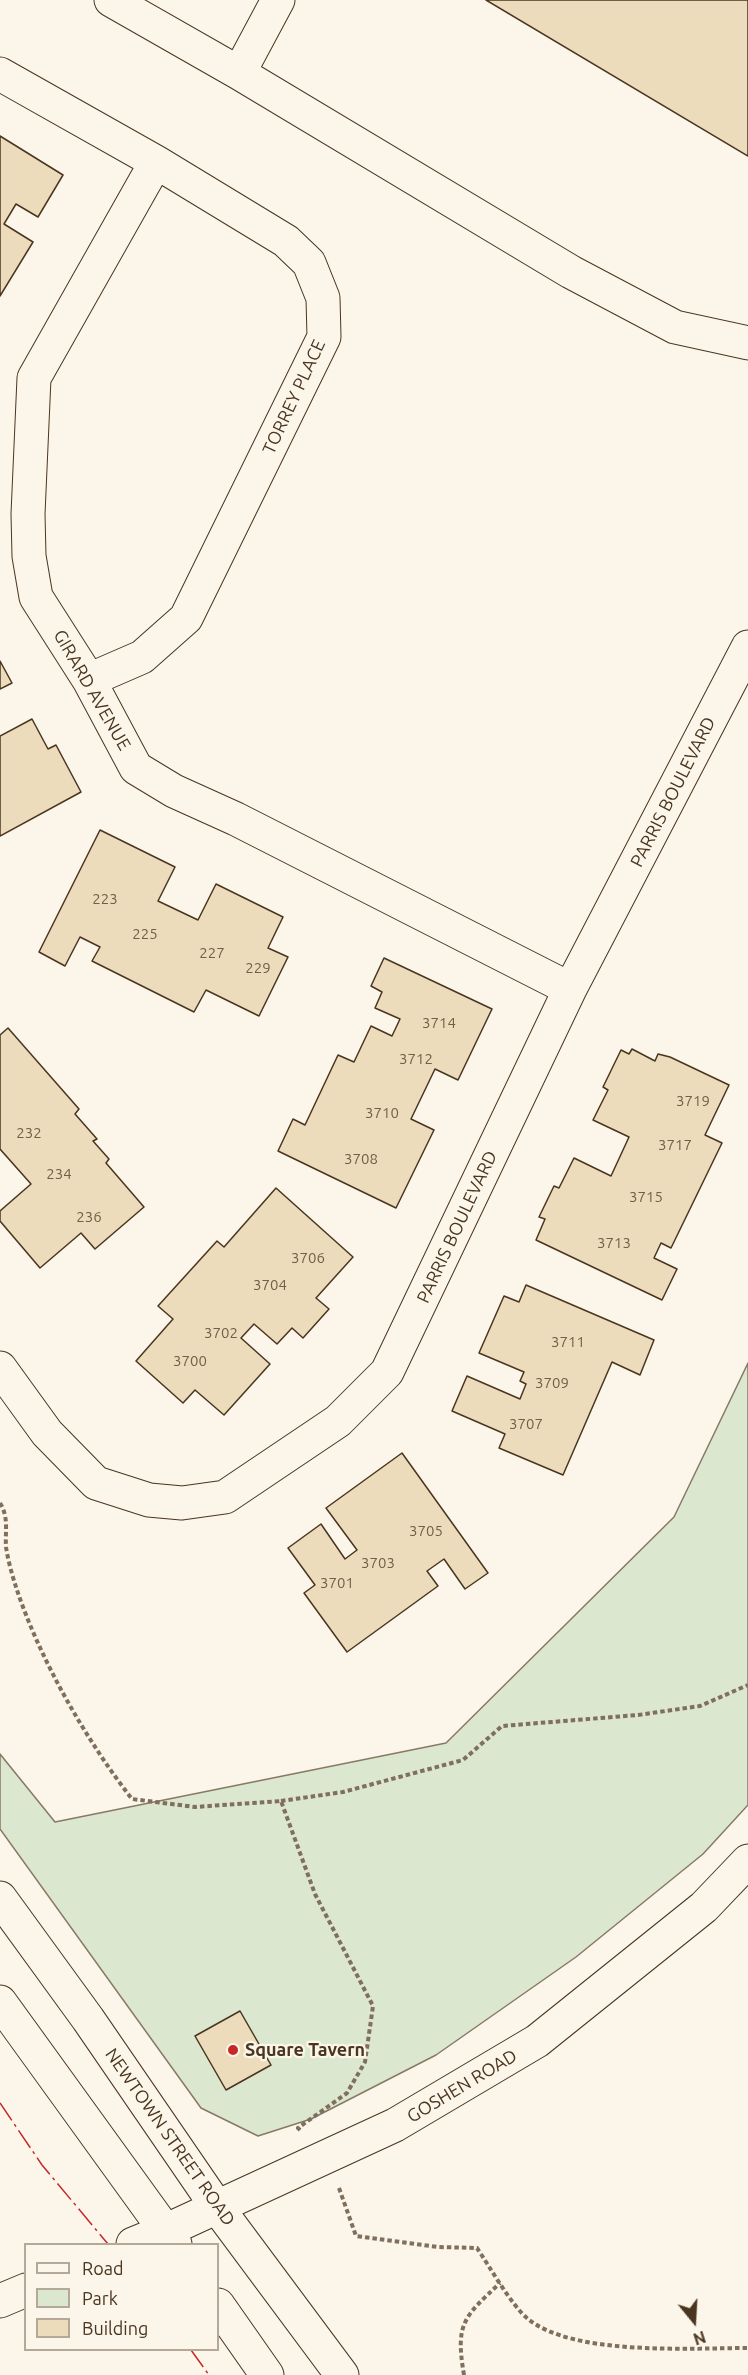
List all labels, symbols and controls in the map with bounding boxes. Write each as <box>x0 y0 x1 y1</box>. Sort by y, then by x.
street label: TORREY PLACE <box>258 336 330 458</box>
street label: GIRARD AVENUE <box>49 626 135 754</box>
street label: PARRIS BOULEVARD <box>626 713 720 871</box>
house number: 223 <box>92 890 118 908</box>
house number: 225 <box>132 925 158 943</box>
house number: 227 <box>199 944 225 962</box>
house number: 229 <box>245 959 271 977</box>
house number: 3714 <box>422 1014 456 1032</box>
house number: 3712 <box>399 1050 433 1068</box>
house number: 3719 <box>676 1092 710 1110</box>
house number: 3710 <box>365 1104 399 1122</box>
house number: 232 <box>16 1124 42 1142</box>
house number: 3717 <box>658 1136 692 1154</box>
street label: PARRIS BOULEVARD <box>412 1147 502 1307</box>
house number: 3708 <box>344 1150 378 1168</box>
house number: 234 <box>46 1165 72 1183</box>
house number: 3715 <box>629 1188 663 1206</box>
house number: 236 <box>76 1208 102 1226</box>
house number: 3713 <box>597 1234 631 1252</box>
house number: 3706 <box>291 1249 325 1267</box>
house number: 3704 <box>253 1276 287 1294</box>
house number: 3702 <box>204 1324 238 1342</box>
house number: 3711 <box>551 1333 585 1351</box>
house number: 3700 <box>173 1352 207 1370</box>
house number: 3709 <box>535 1374 569 1392</box>
house number: 3707 <box>509 1415 543 1433</box>
house number: 3705 <box>409 1522 443 1540</box>
house number: 3703 <box>361 1554 395 1572</box>
house number: 3701 <box>320 1574 354 1592</box>
place label: Square Tavern <box>245 2039 365 2061</box>
marker: Square Tavern <box>226 2043 240 2057</box>
street label: NEWTOWN STREET ROAD <box>100 2044 240 2230</box>
street label: GOSHEN ROAD <box>403 2045 521 2127</box>
legend <box>24 2243 219 2351</box>
text: Road <box>82 2258 124 2278</box>
text: Park <box>82 2288 118 2308</box>
north arrow <box>664 2291 724 2351</box>
text: Building <box>82 2318 148 2338</box>
text: N <box>691 2328 708 2349</box>

